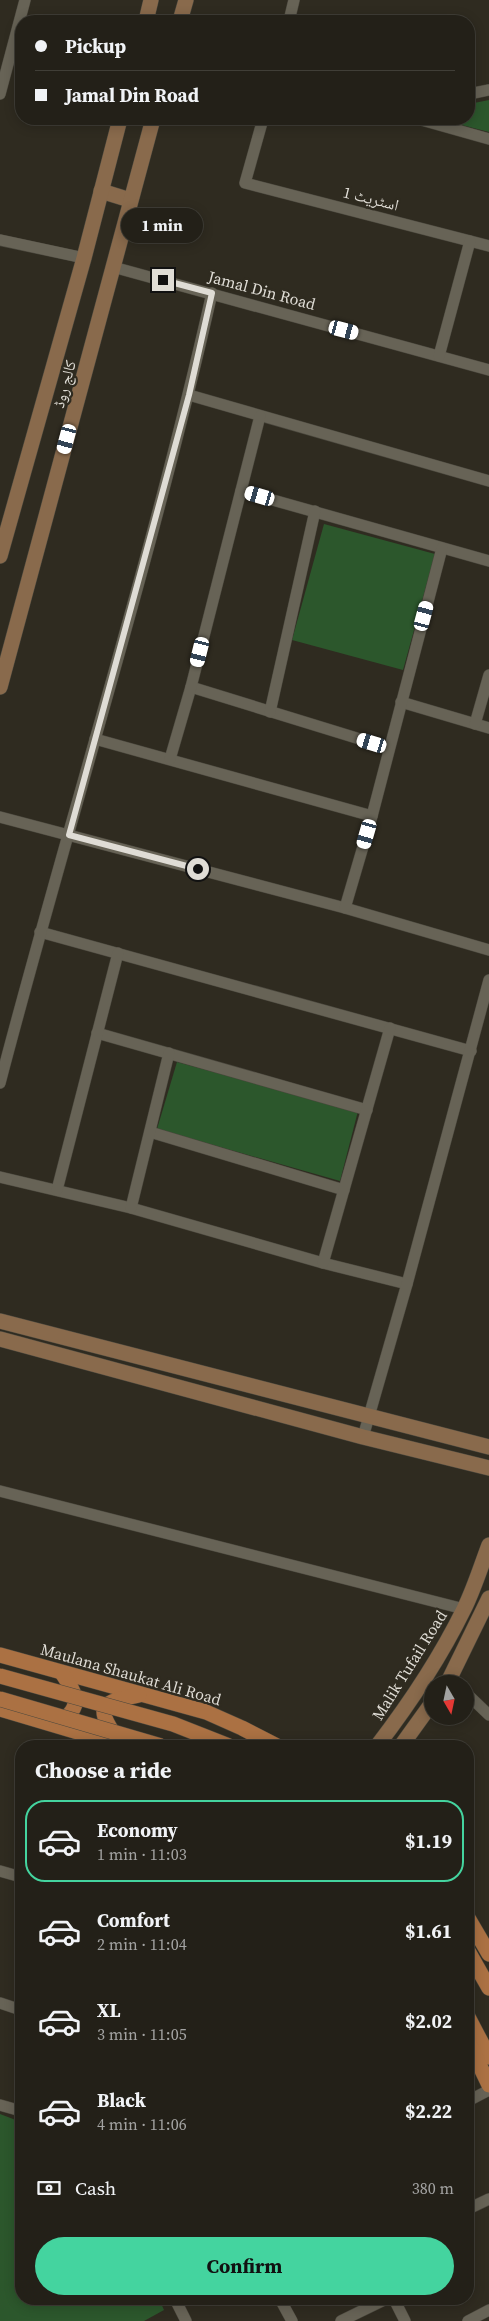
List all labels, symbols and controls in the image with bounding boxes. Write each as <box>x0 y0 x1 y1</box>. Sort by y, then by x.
text: Pickup <box>65 33 126 59</box>
text: Jamal Din Road <box>65 82 199 108</box>
street label: اسٹریٹ 1 <box>341 180 401 216</box>
callout: 1 min <box>122 208 204 242</box>
text: 1 min <box>141 214 183 236</box>
street label: Jamal Din Road <box>205 265 318 315</box>
route end <box>152 269 174 291</box>
car <box>327 319 360 341</box>
street label: کالج روڈ <box>47 357 81 410</box>
car <box>55 423 78 455</box>
car <box>243 485 276 507</box>
car <box>412 600 435 632</box>
car <box>189 636 210 668</box>
car <box>355 731 388 755</box>
car <box>355 818 378 850</box>
route start <box>187 858 209 880</box>
street label: Malik Tufail Road <box>366 1606 452 1724</box>
street label: Maulana Shaukat Ali Road <box>38 1638 224 1710</box>
north arrow <box>424 1675 474 1725</box>
map controls <box>424 1675 474 1725</box>
text: Choose a ride <box>35 1755 172 1785</box>
text: Economy <box>97 1817 178 1843</box>
icon: car <box>37 1819 82 1864</box>
text: $1.19 <box>405 1828 452 1854</box>
text: 1 min · 11:03 <box>97 1843 187 1865</box>
text: Comfort <box>97 1907 170 1933</box>
icon: car <box>37 1909 82 1954</box>
text: $1.61 <box>405 1918 452 1944</box>
text: 2 min · 11:04 <box>97 1933 187 1955</box>
text: XL <box>97 1997 120 2023</box>
icon: car <box>37 1999 82 2044</box>
text: $2.02 <box>405 2008 452 2034</box>
text: 3 min · 11:05 <box>97 2023 187 2045</box>
text: Black <box>97 2087 146 2113</box>
icon: car <box>37 2089 82 2134</box>
text: $2.22 <box>405 2098 452 2124</box>
text: 4 min · 11:06 <box>97 2113 187 2135</box>
icon: cash <box>35 2174 63 2202</box>
text: Cash <box>75 2175 116 2201</box>
text: 380 m <box>412 2177 454 2199</box>
button: Confirm <box>35 2237 454 2295</box>

